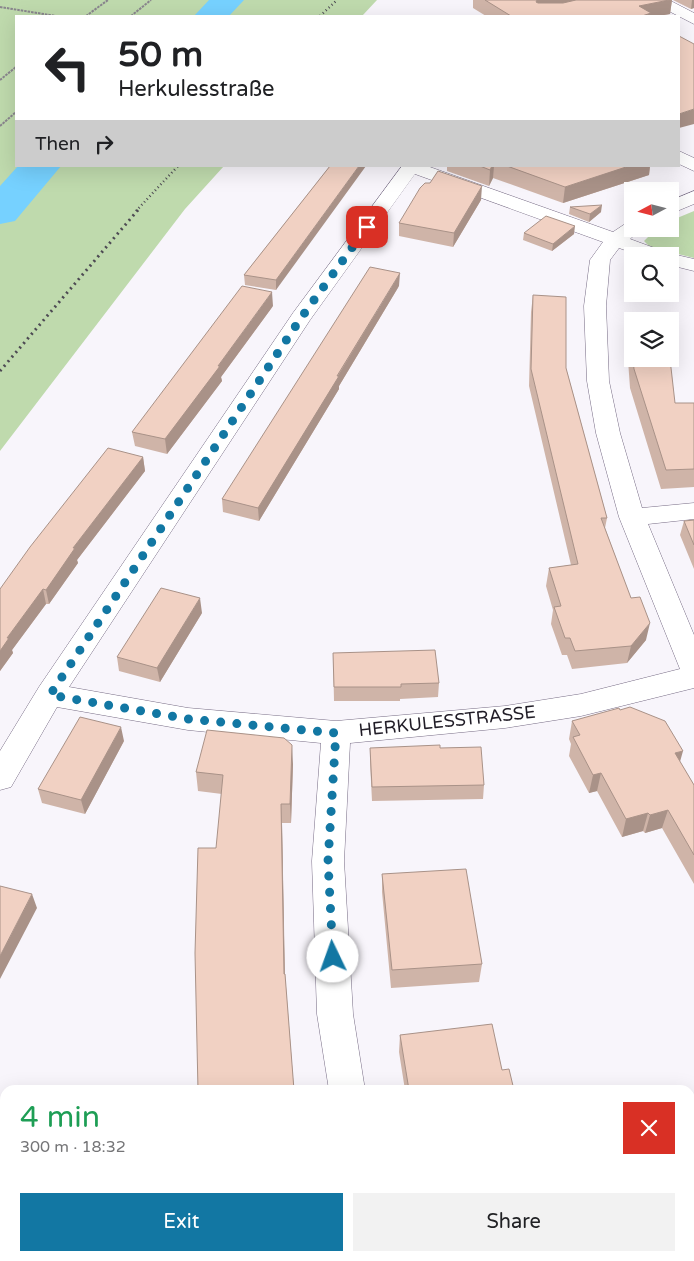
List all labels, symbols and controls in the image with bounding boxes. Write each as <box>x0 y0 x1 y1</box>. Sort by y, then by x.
text: 50 m <box>118 34 203 76</box>
icon: left <box>35 35 100 100</box>
text: Herkulesstraße <box>118 76 275 102</box>
icon: right <box>90 130 118 158</box>
text: Then <box>35 133 80 155</box>
north arrow <box>624 182 679 238</box>
map controls <box>624 182 679 367</box>
pin <box>346 206 388 248</box>
icon: arrive <box>353 213 381 241</box>
button: search <box>624 247 679 302</box>
button: layers <box>624 312 679 367</box>
street label: HERKULESSTRASSE <box>357 701 537 741</box>
position arrow <box>306 930 358 982</box>
text: 4 min <box>20 1099 100 1136</box>
button: close <box>623 1102 675 1154</box>
text: 300 m · 18:32 <box>20 1137 126 1157</box>
button: Exit <box>20 1193 343 1251</box>
button: Share <box>353 1193 675 1251</box>

